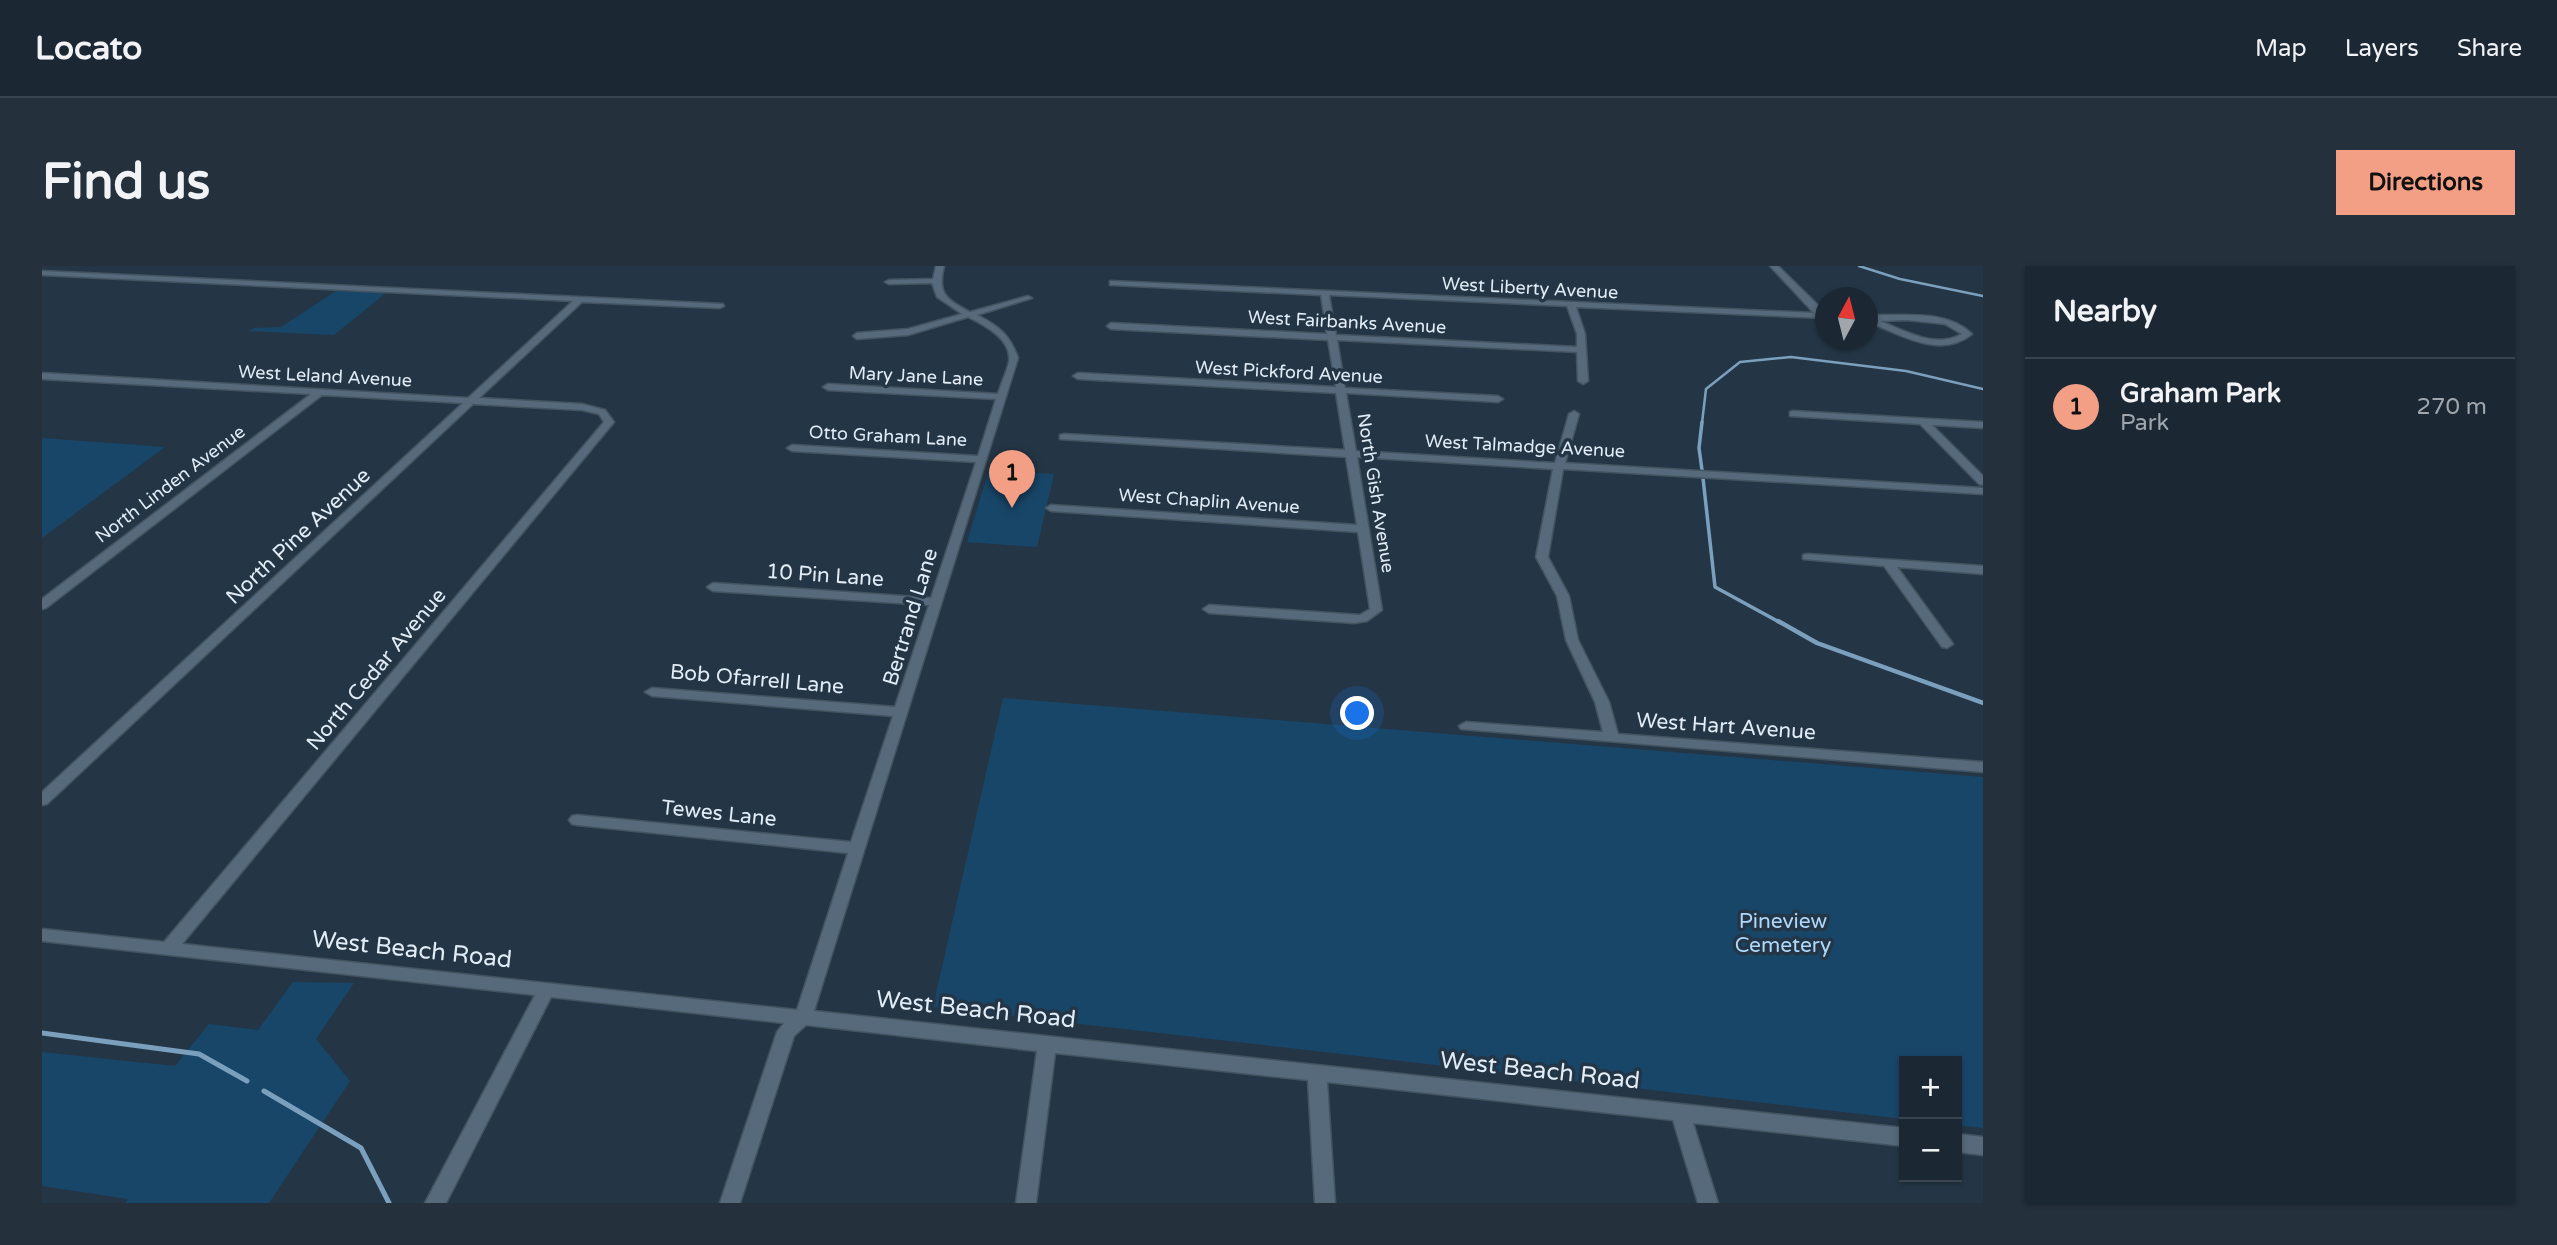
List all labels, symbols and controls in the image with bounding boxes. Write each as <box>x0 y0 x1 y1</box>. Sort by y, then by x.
text: Locato <box>35 29 142 68</box>
text: Map <box>2255 34 2307 63</box>
text: Layers <box>2345 34 2419 63</box>
text: Share <box>2457 34 2522 63</box>
button: Directions <box>2336 150 2515 215</box>
text: Find us <box>42 153 210 212</box>
street label: West Liberty Avenue <box>1441 272 1619 304</box>
north arrow <box>1815 287 1878 350</box>
text: Nearby <box>2053 293 2157 330</box>
street label: West Fairbanks Avenue <box>1247 306 1447 338</box>
street label: West Pickford Avenue <box>1195 356 1383 388</box>
street label: West Leland Avenue <box>237 360 413 392</box>
street label: Mary Jane Lane <box>848 361 984 391</box>
text: Graham Park <box>2120 378 2281 409</box>
text: 1 <box>2069 393 2083 421</box>
text: 270 m <box>2417 393 2487 421</box>
text: Park <box>2120 409 2169 437</box>
street label: North Gish Avenue <box>1353 412 1399 574</box>
street label: North Linden Avenue <box>91 420 249 548</box>
street label: Otto Graham Lane <box>808 421 968 451</box>
street label: West Talmadge Avenue <box>1424 430 1626 462</box>
pin: 1 <box>989 450 1035 508</box>
street label: North Pine Avenue <box>221 463 376 610</box>
street label: West Chaplin Avenue <box>1118 484 1300 518</box>
street label: Bertrand Lane <box>878 545 943 689</box>
street label: 10 Pin Lane <box>765 559 885 592</box>
street label: North Cedar Avenue <box>301 583 451 755</box>
street label: Bob Ofarrell Lane <box>669 659 845 700</box>
your location <box>1340 696 1374 730</box>
street label: West Hart Avenue <box>1635 708 1817 745</box>
street label: Tewes Lane <box>660 795 778 832</box>
park label: Pineview Cemetery <box>1735 909 1831 958</box>
street label: West Beach Road <box>310 925 513 974</box>
street label: West Beach Road <box>874 985 1077 1034</box>
street label: West Beach Road <box>1438 1046 1641 1095</box>
map controls <box>1899 1056 1962 1182</box>
button: + <box>1899 1056 1962 1119</box>
button: − <box>1899 1119 1962 1182</box>

